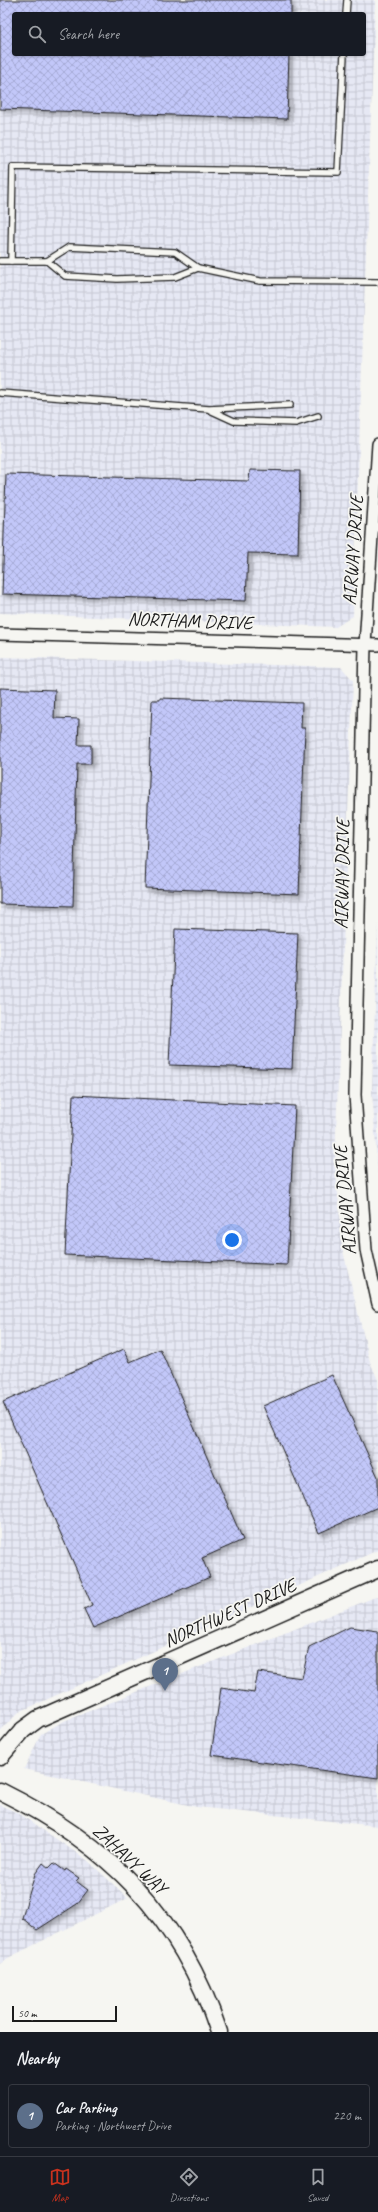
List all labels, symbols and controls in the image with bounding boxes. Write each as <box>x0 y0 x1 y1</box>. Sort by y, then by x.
search box <box>12 12 366 56</box>
icon: search <box>26 23 48 45</box>
text: Search here <box>58 25 119 44</box>
street label: AIRWAY DRIVE <box>337 492 369 606</box>
street label: NORTHAM DRIVE <box>127 607 256 635</box>
street label: AIRWAY DRIVE <box>329 816 355 929</box>
street label: AIRWAY DRIVE <box>328 1141 362 1256</box>
your location <box>222 1230 242 1250</box>
street label: NORTHWEST DRIVE <box>160 1572 302 1653</box>
pin: 1 <box>152 1658 178 1691</box>
street label: ZAHAVY WAY <box>88 1818 174 1901</box>
scale bar <box>12 2004 117 2023</box>
text: 50 m <box>18 2006 37 2020</box>
text: Nearby <box>16 2048 59 2069</box>
text: Car Parking <box>55 2099 117 2118</box>
text: 1 <box>27 2108 33 2124</box>
text: 220 m <box>333 2108 361 2124</box>
text: Parking · Northwest Drive <box>55 2118 171 2134</box>
tab: Map <box>49 2166 71 2204</box>
tab: Directions <box>170 2166 208 2204</box>
tab: Saved <box>307 2166 329 2204</box>

